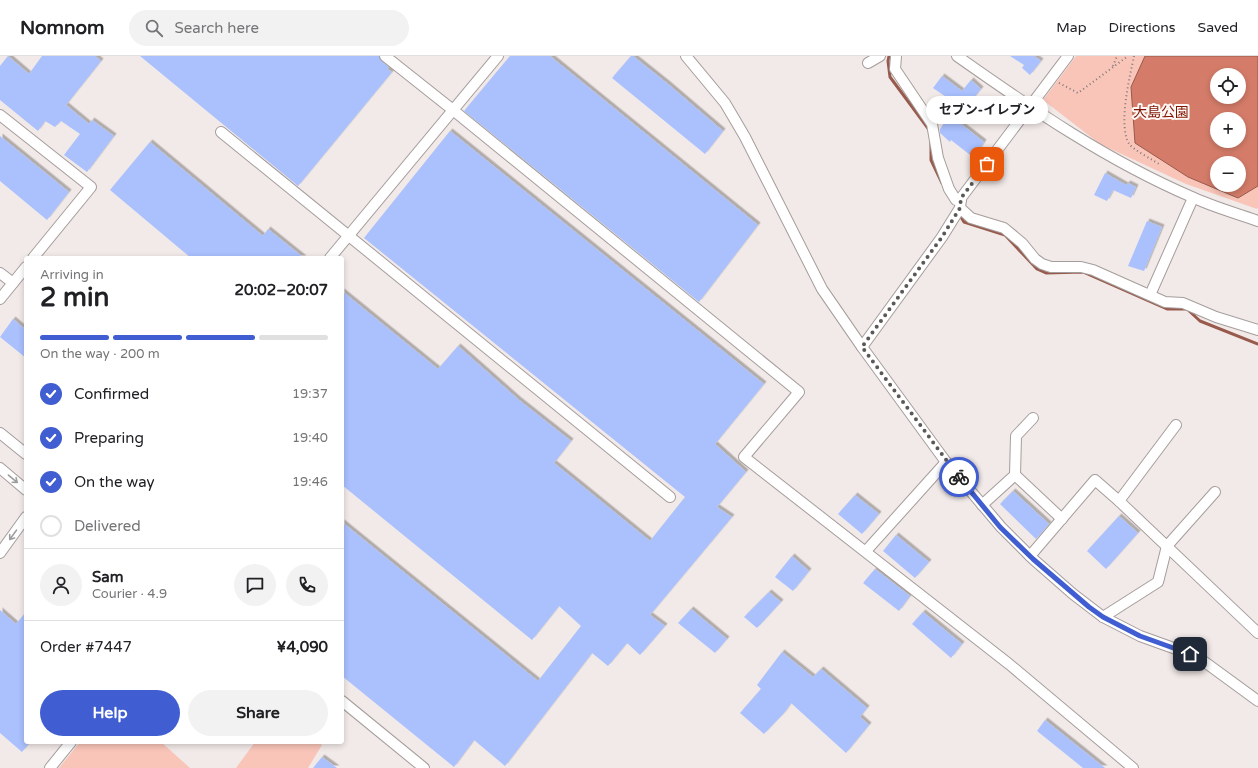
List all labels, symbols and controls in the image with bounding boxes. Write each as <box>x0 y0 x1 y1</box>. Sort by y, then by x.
search box <box>129 10 409 46</box>
text: Nomnom <box>20 17 105 39</box>
icon: search <box>143 17 165 39</box>
text: Search here <box>175 19 259 37</box>
text: Map <box>1056 19 1087 36</box>
text: Directions <box>1109 19 1176 36</box>
text: Saved <box>1198 19 1238 36</box>
map controls <box>1210 68 1246 192</box>
button: locate <box>1210 68 1246 104</box>
callout: セブン-イレブン <box>926 96 1048 124</box>
text: セブン-イレブン <box>939 102 1035 118</box>
park label: 大島公園 <box>1133 104 1189 121</box>
button: + <box>1210 112 1246 148</box>
pin <box>970 147 1004 181</box>
icon: bag <box>976 153 998 175</box>
button: − <box>1210 156 1246 192</box>
text: Arriving in <box>40 267 104 283</box>
text: 20:02–20:07 <box>235 281 328 299</box>
text: 2 min <box>40 282 109 313</box>
text: On the way · 200 m <box>40 346 160 362</box>
icon: check <box>40 383 62 405</box>
text: Confirmed <box>74 385 149 403</box>
text: 19:37 <box>292 386 328 402</box>
icon: check <box>40 427 62 449</box>
text: Preparing <box>74 429 144 447</box>
text: 19:40 <box>292 430 328 446</box>
courier <box>939 457 979 497</box>
icon: bike <box>948 466 970 488</box>
icon: check <box>40 471 62 493</box>
text: On the way <box>74 473 154 491</box>
text: 19:46 <box>292 474 328 490</box>
one-way arrow <box>8 475 18 484</box>
text: Delivered <box>74 517 141 535</box>
one-way arrow <box>9 529 17 540</box>
button: person <box>40 564 82 606</box>
button: chat <box>234 564 276 606</box>
button: phone <box>286 564 328 606</box>
text: Sam <box>92 568 123 586</box>
text: Courier · 4.9 <box>92 586 167 602</box>
pin <box>1173 637 1207 671</box>
text: Order #7447 <box>40 638 132 656</box>
text: ¥4,090 <box>277 638 328 656</box>
icon: home <box>1179 643 1201 665</box>
button: Help <box>40 690 180 736</box>
button: Share <box>188 690 328 736</box>

